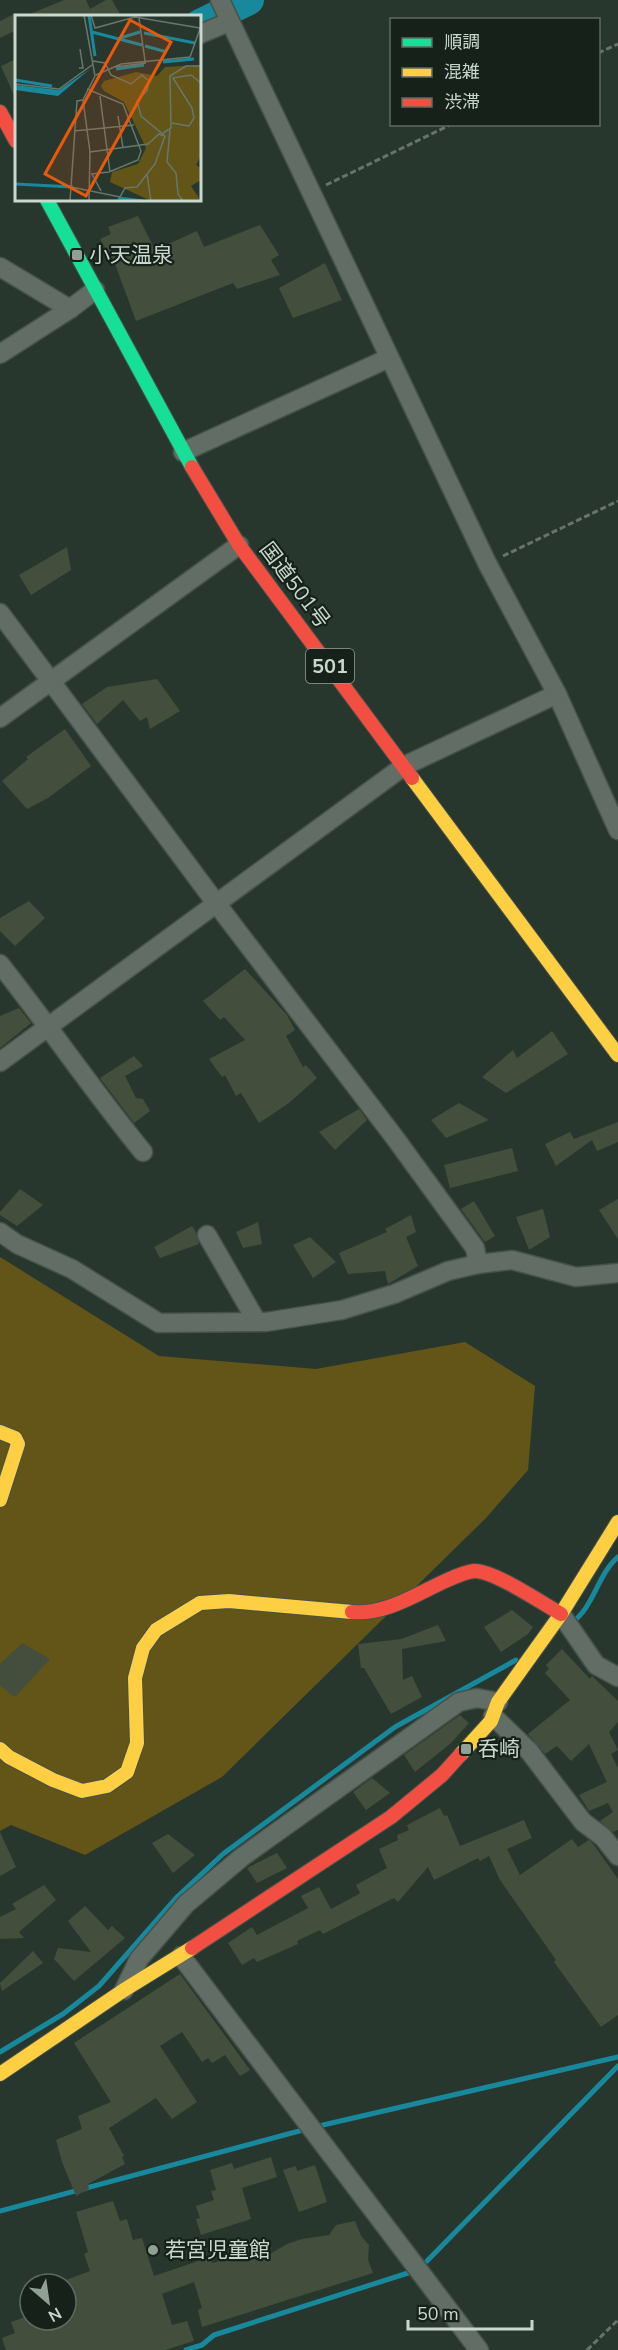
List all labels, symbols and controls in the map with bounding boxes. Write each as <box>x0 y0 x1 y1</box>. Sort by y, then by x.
inset map <box>15 15 201 201</box>
legend <box>390 18 600 126</box>
text: 順調 <box>444 30 480 54</box>
text: 混雑 <box>444 60 480 84</box>
text: 渋滞 <box>444 90 480 114</box>
place label: 小天温泉 <box>89 241 173 269</box>
marker: 小天温泉 <box>70 248 84 262</box>
street label: 国道501号 <box>253 536 337 634</box>
road number: 501 <box>306 649 354 683</box>
place label: 呑崎 <box>478 1735 520 1763</box>
marker: 呑崎 <box>459 1742 473 1756</box>
place label: 若宮児童館 <box>165 2236 270 2264</box>
marker: 若宮児童館 <box>146 2243 160 2257</box>
north arrow <box>18 2272 78 2332</box>
scale bar <box>408 2293 532 2331</box>
text: N <box>44 2302 65 2327</box>
text: 50 m <box>417 2302 459 2326</box>

